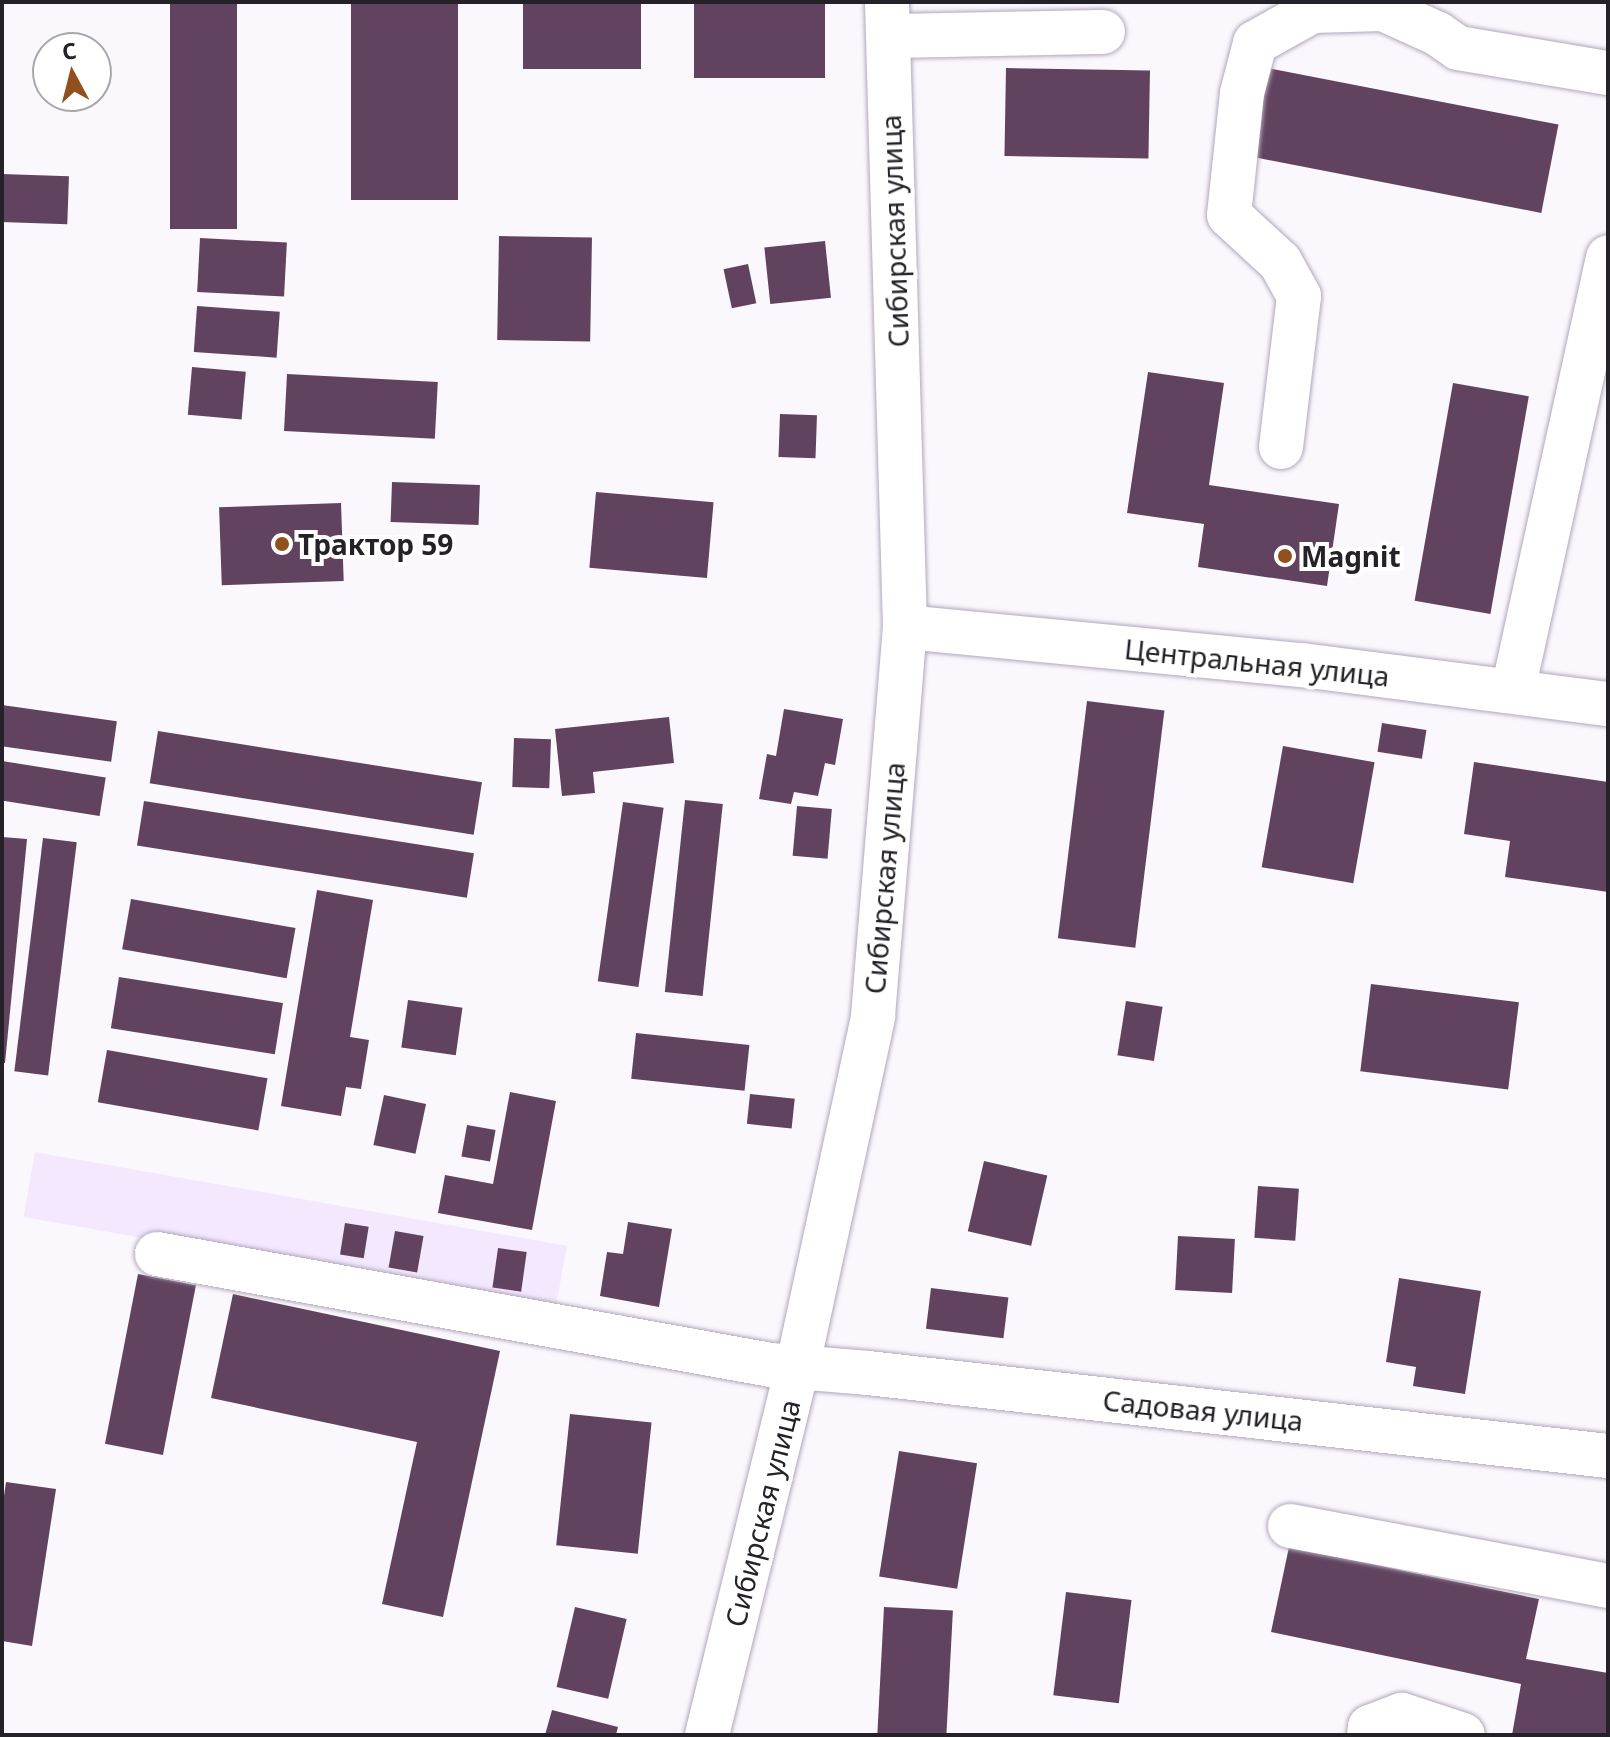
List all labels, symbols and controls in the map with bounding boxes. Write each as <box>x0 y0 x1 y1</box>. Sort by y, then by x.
north arrow <box>32 32 112 112</box>
text: С <box>60 34 78 66</box>
street label: Сибирская улица <box>873 114 915 348</box>
place label: Трактор 59 <box>298 527 453 561</box>
marker: Трактор 59 <box>273 535 291 553</box>
place label: Magnit <box>1301 539 1401 573</box>
marker: Magnit <box>1276 547 1294 565</box>
street label: Центральная улица <box>1123 631 1391 693</box>
street label: Сибирская улица <box>857 761 911 995</box>
street label: Садовая улица <box>1101 1383 1305 1437</box>
street label: Сибирская улица <box>718 1396 806 1630</box>

